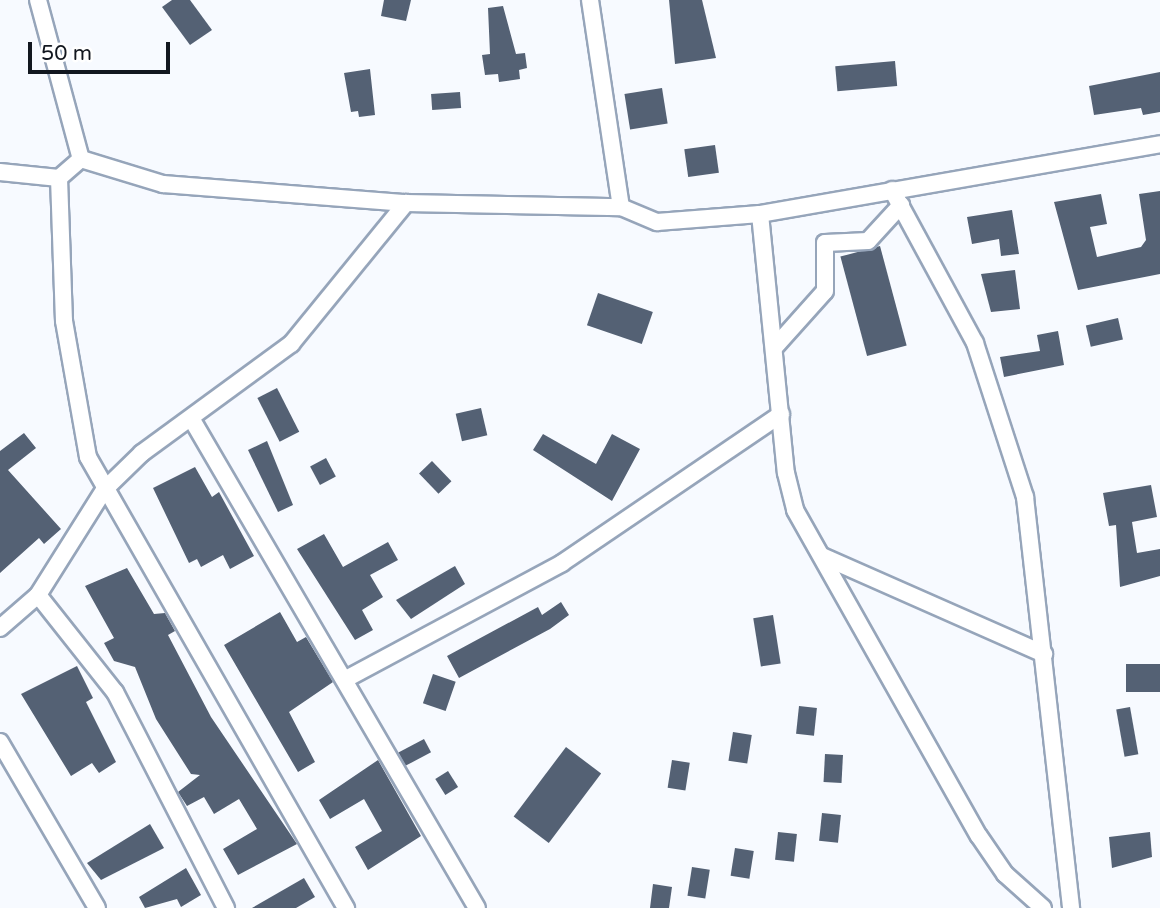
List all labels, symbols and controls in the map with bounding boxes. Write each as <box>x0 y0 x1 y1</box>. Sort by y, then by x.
scale bar <box>32 28 173 72</box>
text: 50 m <box>41 41 92 66</box>

